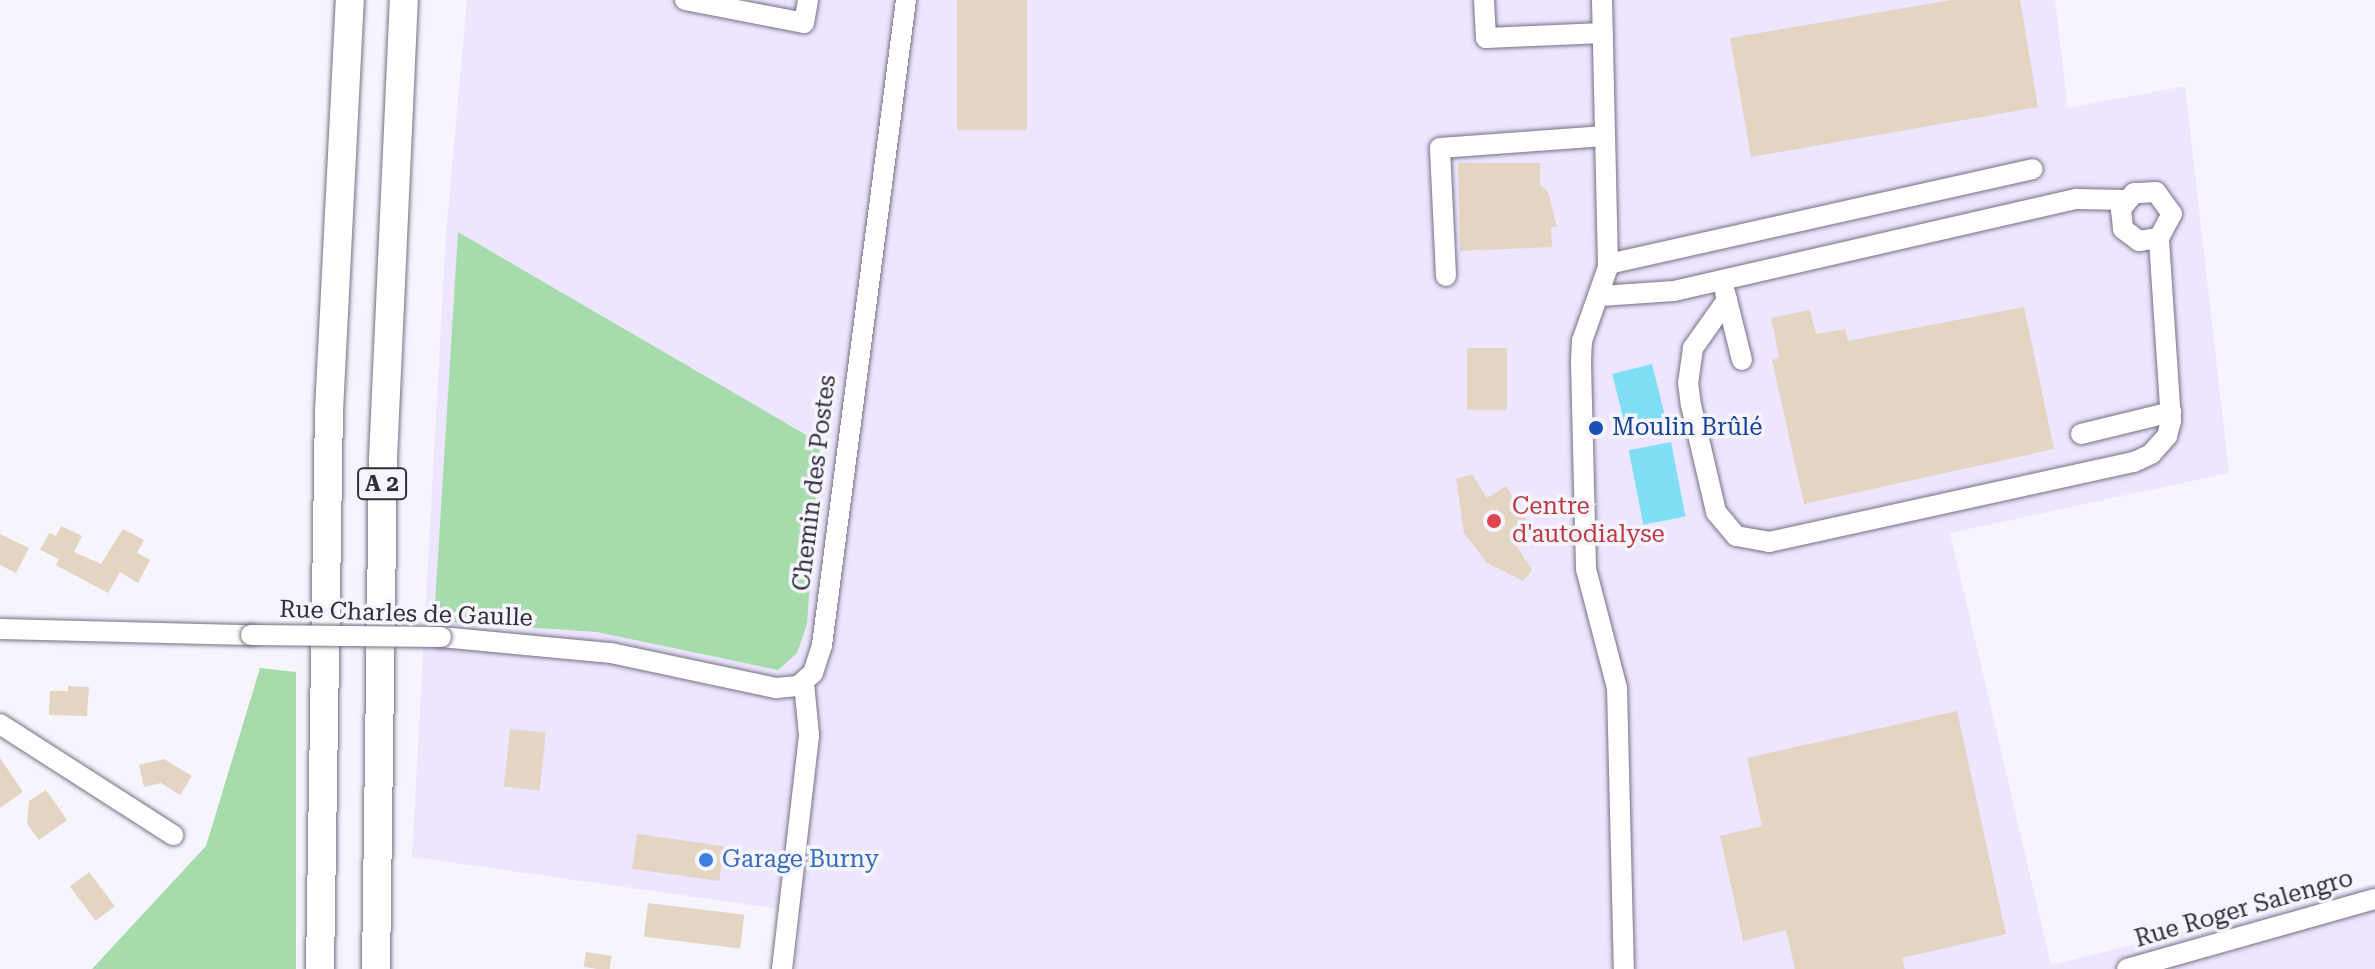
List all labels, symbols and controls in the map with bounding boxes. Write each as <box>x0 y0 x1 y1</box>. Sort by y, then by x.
street label: Chemin des Postes <box>787 373 843 593</box>
place label: Moulin Brûlé <box>1612 414 1762 442</box>
marker: Moulin Brûlé <box>1587 419 1605 437</box>
road number: A 2 <box>356 466 408 502</box>
place label: Centre d'autodialyse <box>1512 493 1665 549</box>
marker: Centre d'autodialyse <box>1483 510 1505 532</box>
street label: Rue Charles de Gaulle <box>279 595 533 633</box>
place label: Garage Burny <box>722 846 879 874</box>
marker: Garage Burny <box>697 851 715 869</box>
street label: Rue Roger Salengro <box>2132 864 2356 954</box>

